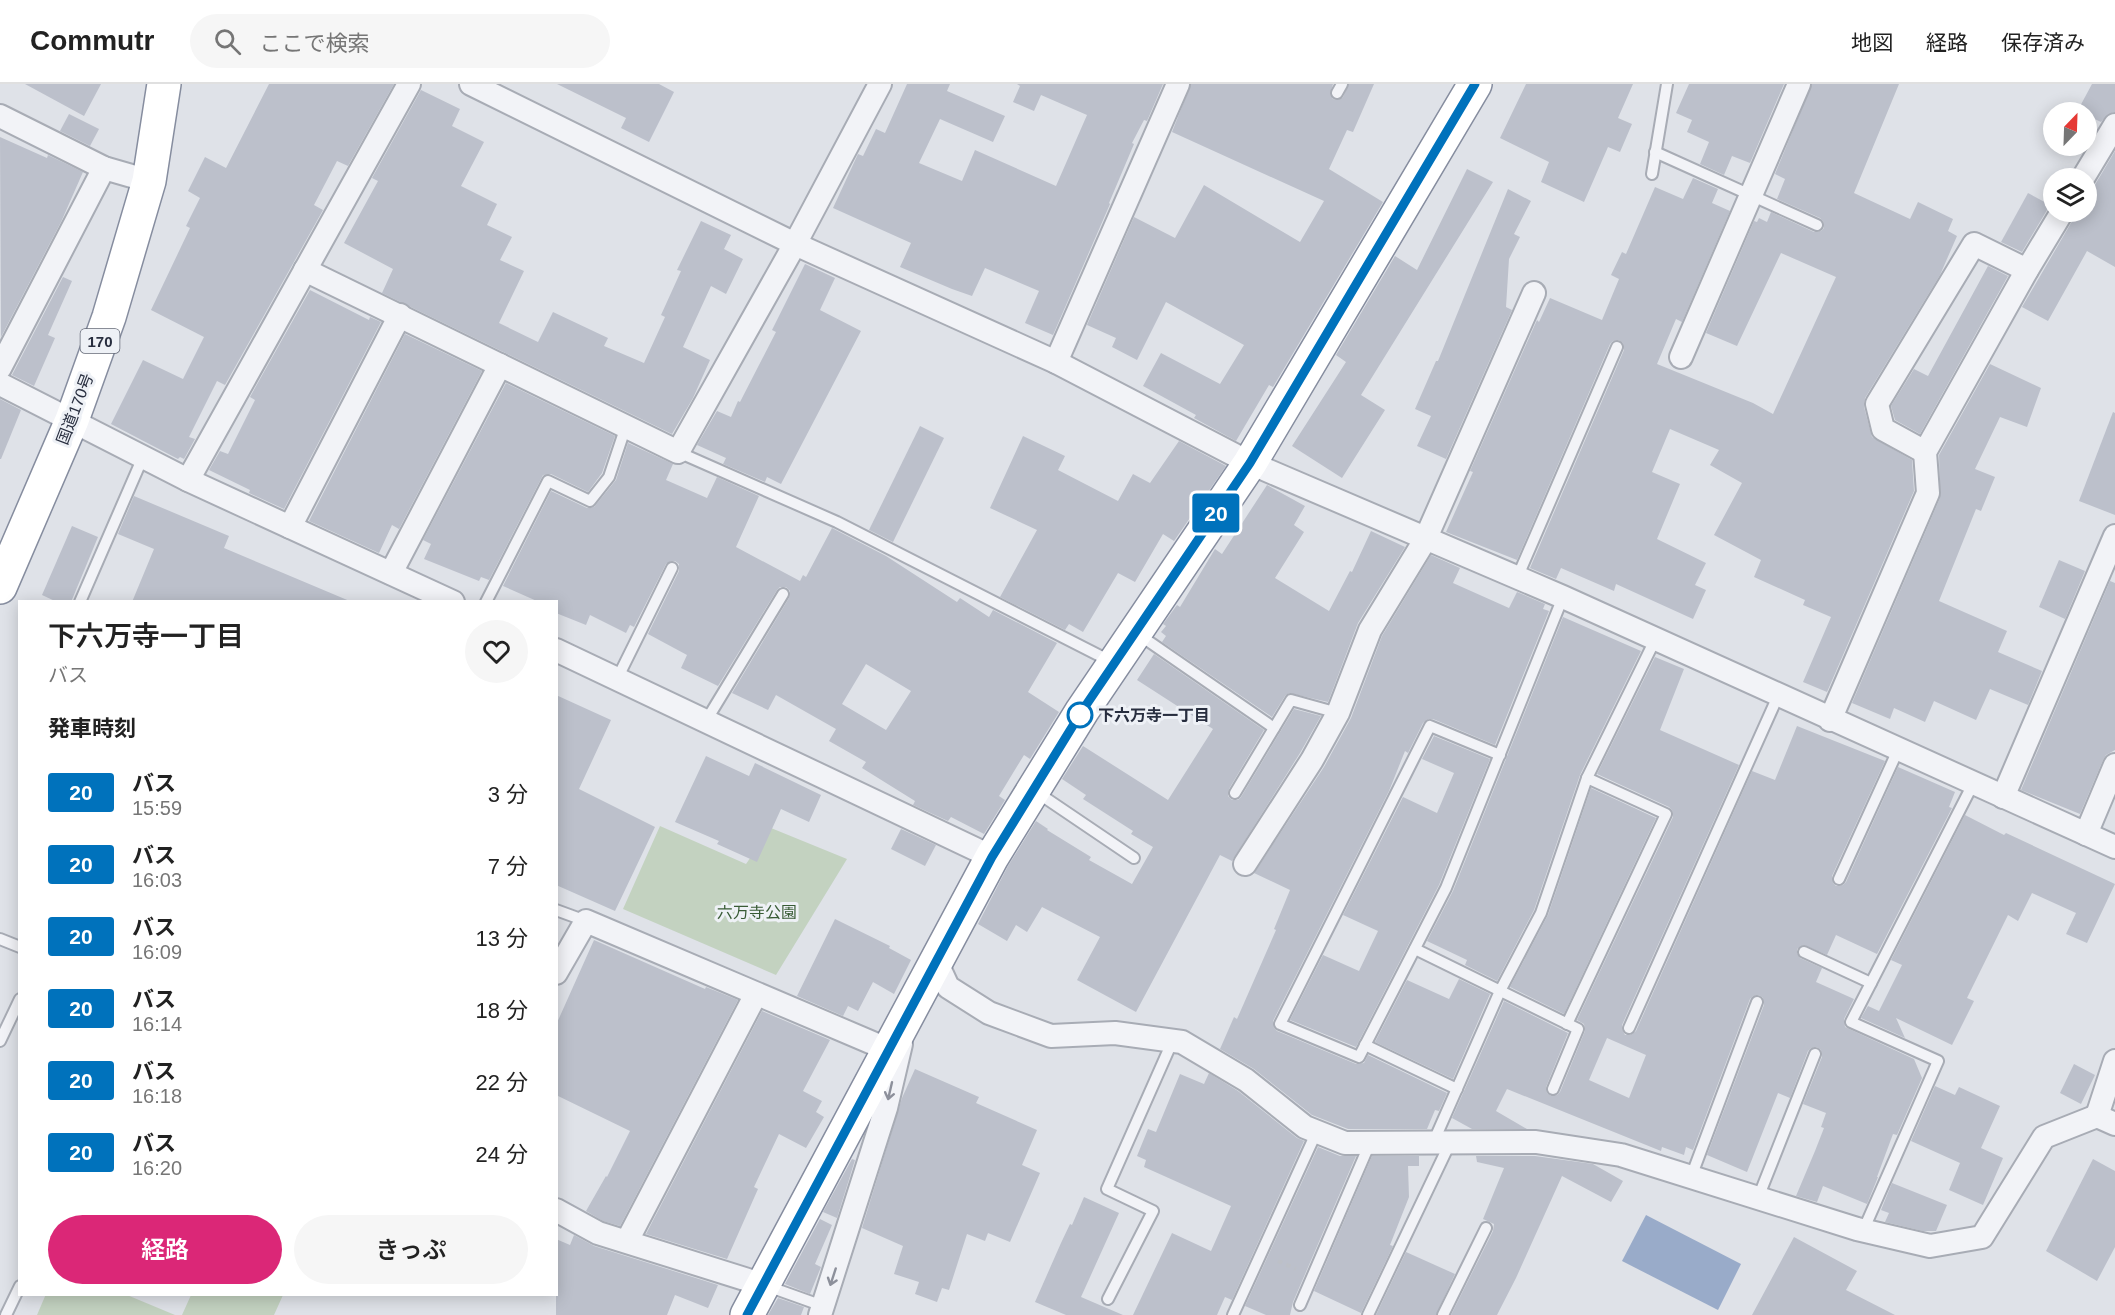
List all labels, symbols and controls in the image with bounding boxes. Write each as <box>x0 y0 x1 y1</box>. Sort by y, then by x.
search box <box>190 14 610 68</box>
text: Commutr <box>30 25 154 56</box>
icon: search <box>211 25 244 58</box>
text: ここで検索 <box>259 31 369 56</box>
text: 地図 <box>1851 31 1893 54</box>
text: 経路 <box>1926 31 1968 54</box>
text: 保存済み <box>2001 31 2085 54</box>
north arrow <box>2043 102 2097 156</box>
map controls <box>2043 102 2097 222</box>
button: layers <box>2043 168 2097 222</box>
road number: 170 <box>80 329 120 353</box>
street label: 国道170号 <box>54 371 96 447</box>
line badge: 20 <box>1189 494 1243 532</box>
text: 20 <box>1204 502 1228 525</box>
button: heart <box>465 620 528 683</box>
text: 下六万寺一丁目 <box>48 621 244 652</box>
text: バス <box>48 664 88 686</box>
marker: 下六万寺一丁目 <box>1067 702 1093 728</box>
place label: 下六万寺一丁目 <box>1098 707 1210 724</box>
text: 発車時刻 <box>48 716 136 741</box>
text: バス <box>132 771 176 796</box>
text: 20 <box>69 781 93 804</box>
text: 3 分 <box>488 782 528 807</box>
text: 15:59 <box>132 797 182 819</box>
text: バス <box>132 843 176 868</box>
text: 20 <box>69 853 93 876</box>
text: 7 分 <box>488 854 528 879</box>
text: 16:03 <box>132 869 182 891</box>
park label: 六万寺公園 <box>717 904 797 921</box>
text: バス <box>132 915 176 940</box>
text: 20 <box>69 925 93 948</box>
text: 13 分 <box>475 926 528 951</box>
text: 16:09 <box>132 941 182 963</box>
text: バス <box>132 987 176 1012</box>
text: 20 <box>69 997 93 1020</box>
text: 18 分 <box>475 998 528 1023</box>
text: 16:14 <box>132 1013 182 1035</box>
text: バス <box>132 1059 176 1084</box>
text: 20 <box>69 1069 93 1092</box>
text: 22 分 <box>475 1070 528 1095</box>
one-way arrow <box>884 1081 896 1100</box>
text: 16:18 <box>132 1085 182 1107</box>
text: バス <box>132 1131 176 1156</box>
text: 20 <box>69 1141 93 1164</box>
text: 24 分 <box>475 1142 528 1167</box>
text: 16:20 <box>132 1157 182 1179</box>
button: 経路 <box>48 1215 282 1284</box>
button: きっぷ <box>294 1215 528 1284</box>
one-way arrow <box>826 1267 837 1286</box>

